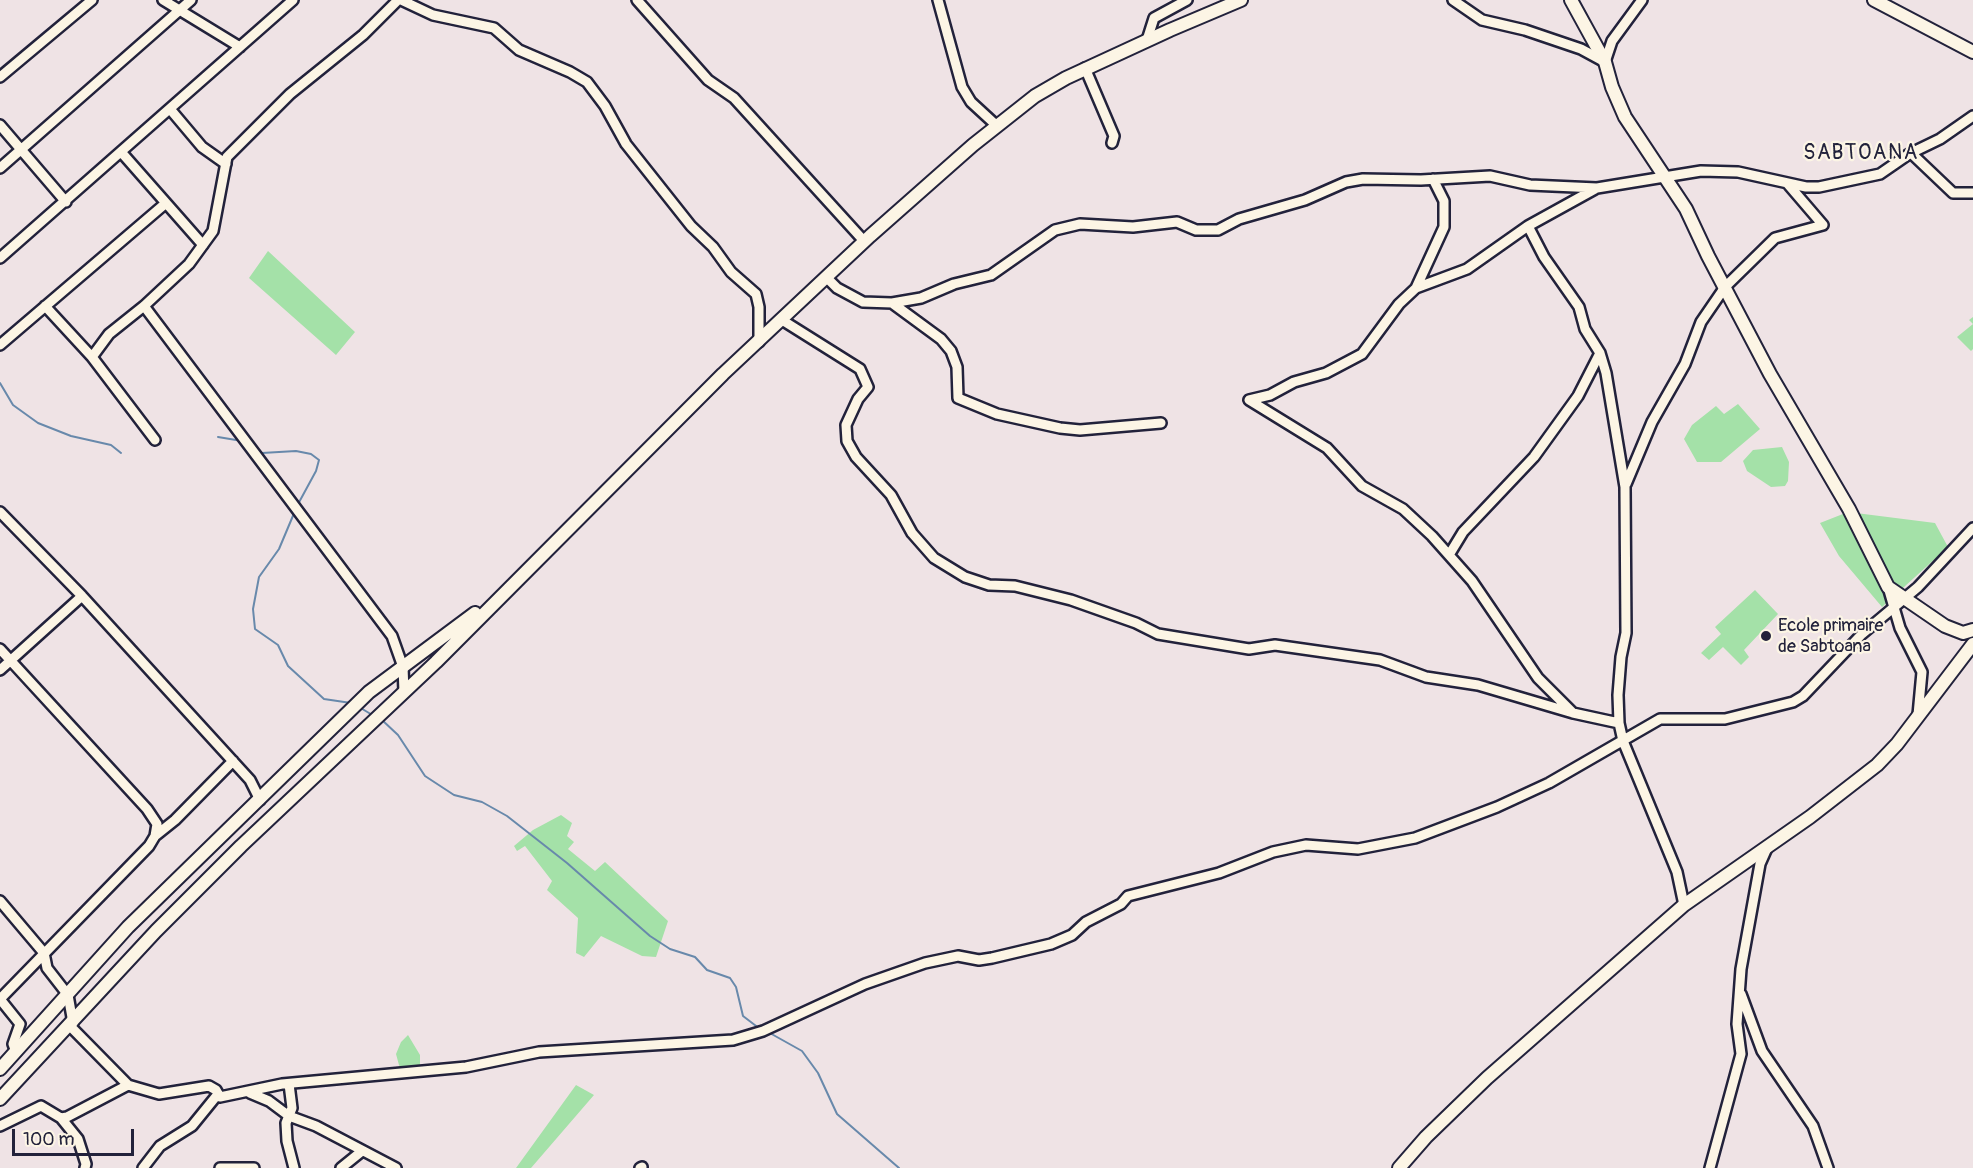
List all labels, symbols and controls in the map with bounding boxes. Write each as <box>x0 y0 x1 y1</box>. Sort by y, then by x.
district label: SABTOANA <box>1803 141 1919 167</box>
place label: Ecole primaire de Sabtoana <box>1778 615 1883 658</box>
marker: Ecole primaire de Sabtoana <box>1759 629 1773 643</box>
scale bar <box>15 1117 136 1155</box>
text: 100 m <box>23 1128 75 1151</box>

